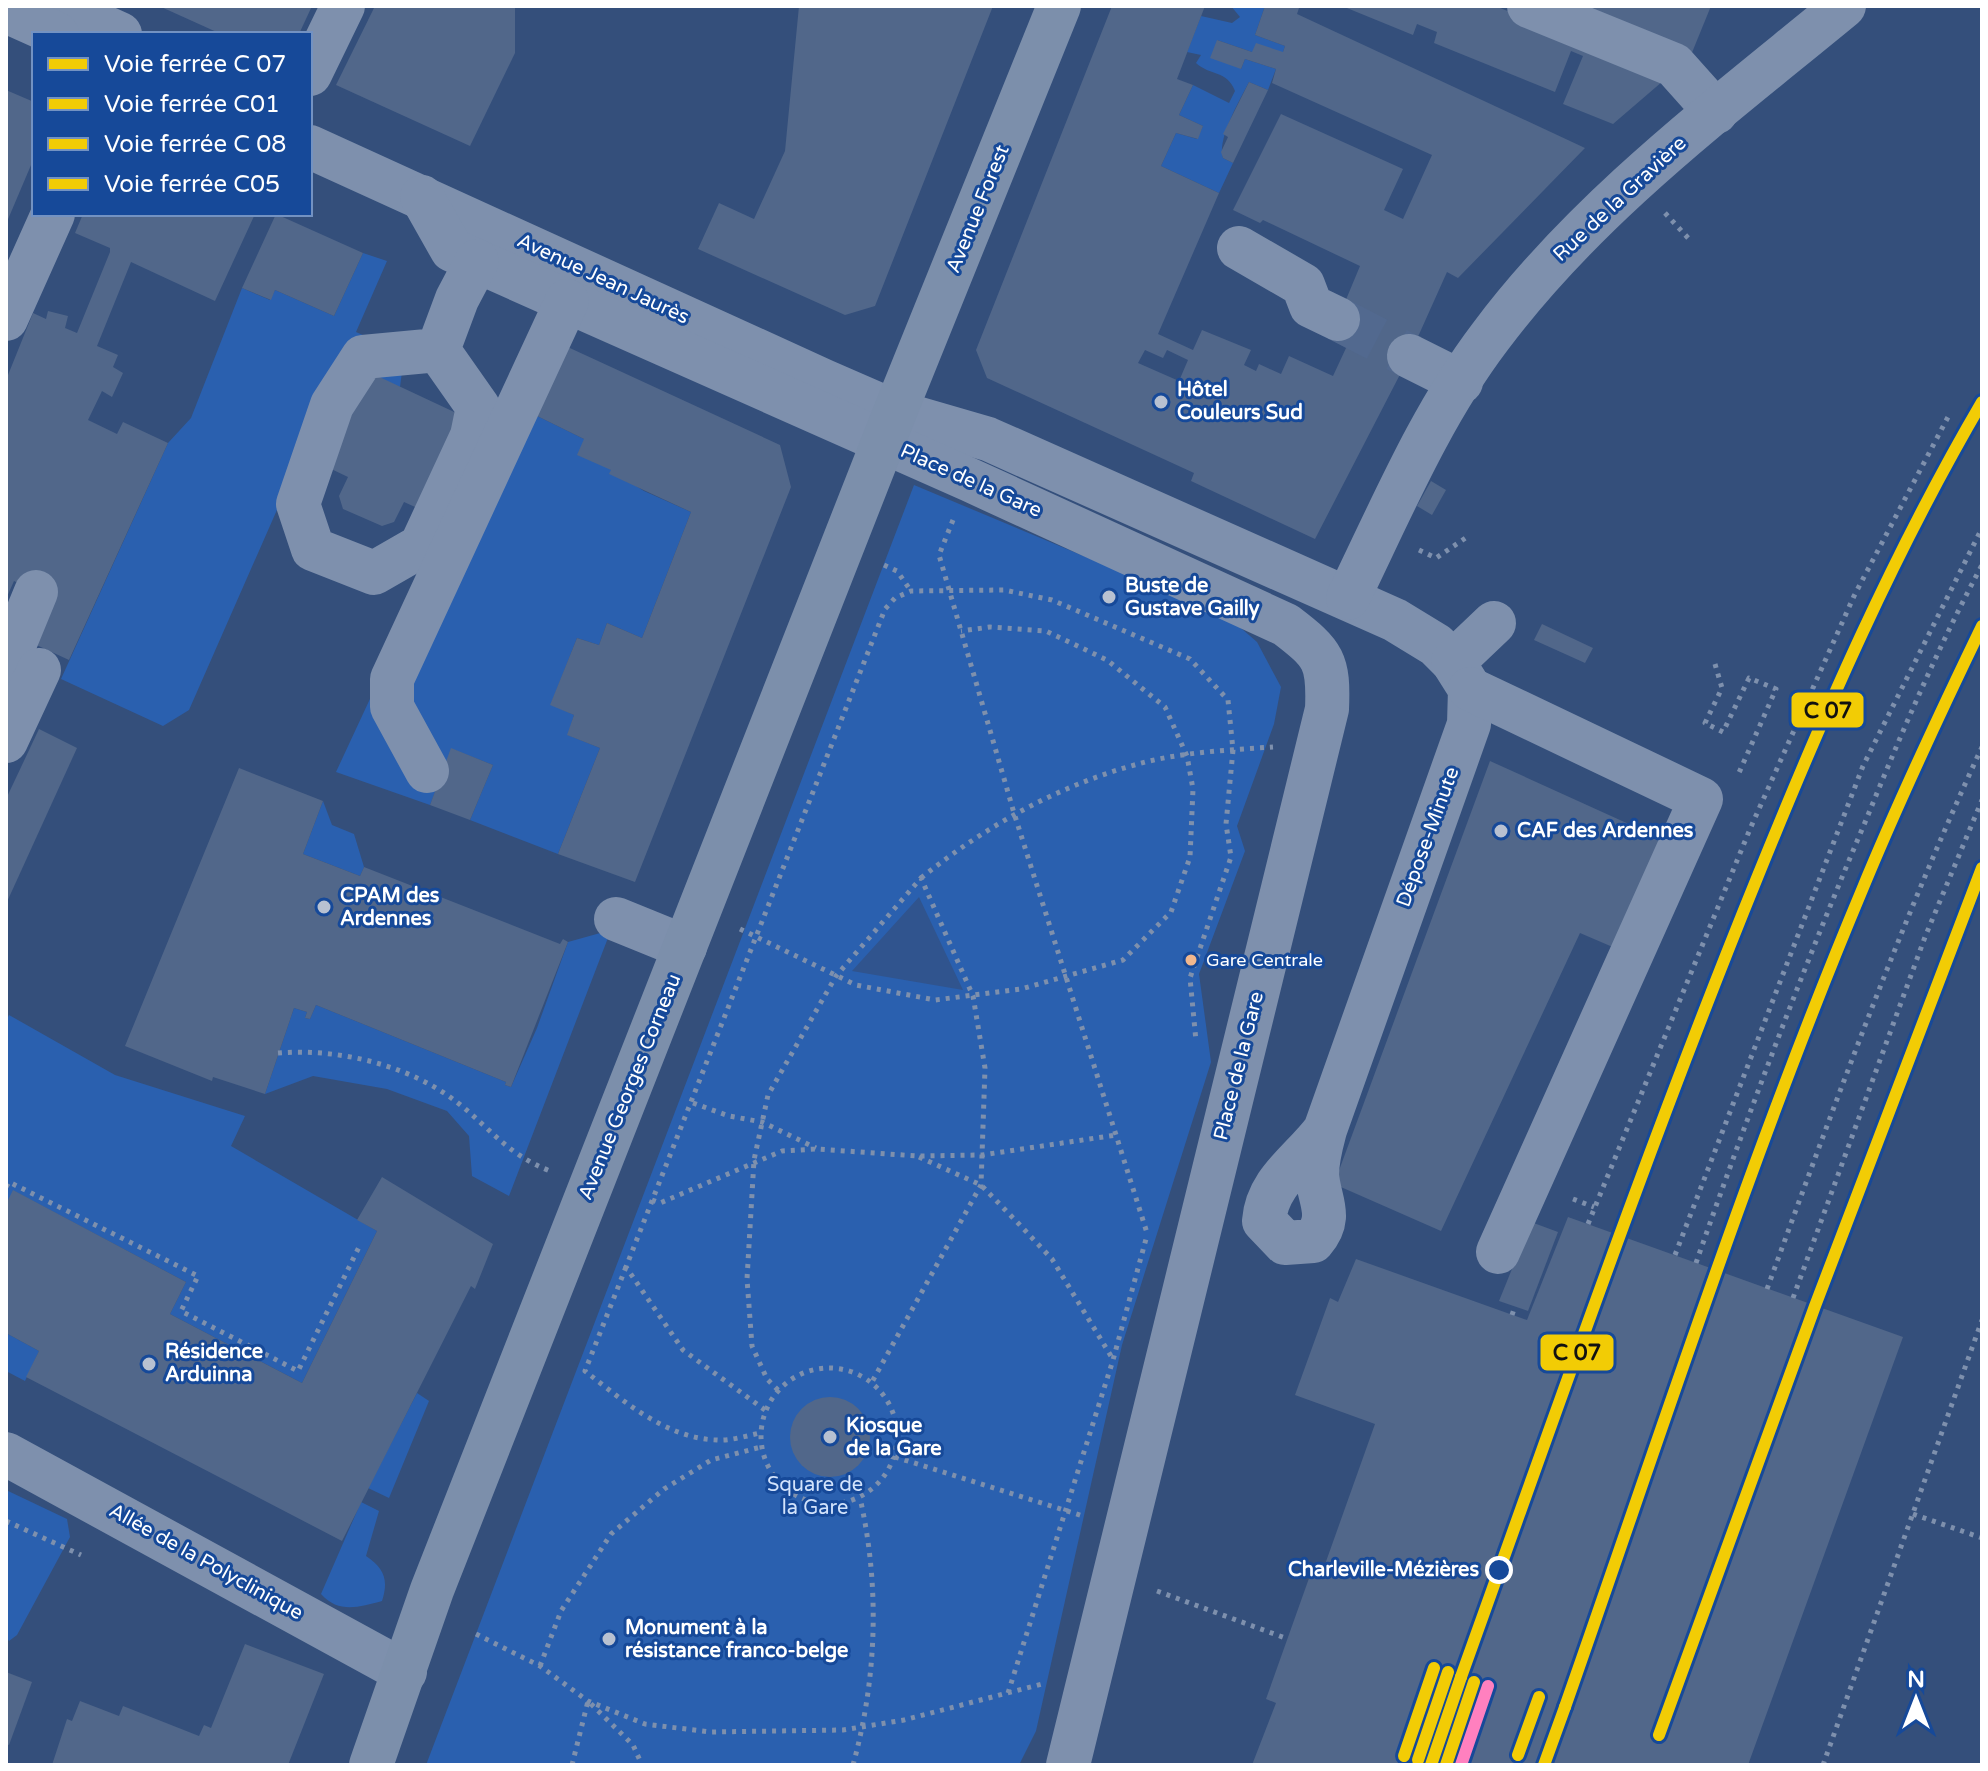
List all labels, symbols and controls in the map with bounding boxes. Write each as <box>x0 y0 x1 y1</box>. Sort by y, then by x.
legend <box>32 32 312 216</box>
text: Voie ferrée C 07 <box>104 50 286 79</box>
text: Voie ferrée C01 <box>104 90 280 119</box>
text: Voie ferrée C 08 <box>104 130 286 159</box>
street label: Rue de la Gravière <box>1549 131 1691 267</box>
street label: Avenue Forest <box>941 141 1015 277</box>
text: Voie ferrée C05 <box>104 170 280 199</box>
street label: Avenue Jean Jaurès <box>513 229 693 329</box>
place label: Hôtel Couleurs Sud <box>1177 378 1303 425</box>
marker: Hôtel Couleurs Sud <box>1152 393 1170 411</box>
street label: Place de la Gare <box>897 439 1045 523</box>
place label: Buste de Gustave Gailly <box>1125 574 1260 621</box>
marker: Buste de Gustave Gailly <box>1100 588 1118 606</box>
line badge: C 07 <box>1790 691 1865 729</box>
text: C 07 <box>1804 698 1852 724</box>
street label: Dépose-Minute <box>1392 764 1464 910</box>
place label: CAF des Ardennes <box>1517 819 1694 843</box>
marker: CAF des Ardennes <box>1492 822 1510 840</box>
place label: CPAM des Ardennes <box>340 884 440 931</box>
marker: CPAM des Ardennes <box>315 898 333 916</box>
place label: Gare Centrale <box>1206 949 1323 971</box>
marker: Gare Centrale <box>1183 952 1199 968</box>
street label: Avenue Georges Corneau <box>574 970 686 1204</box>
street label: Place de la Gare <box>1209 989 1269 1143</box>
line badge: C 07 <box>1539 1333 1615 1372</box>
place label: Résidence Arduinna <box>165 1340 263 1387</box>
text: C 07 <box>1553 1340 1601 1366</box>
marker: Résidence Arduinna <box>140 1355 158 1373</box>
place label: Kiosque de la Gare <box>846 1414 942 1461</box>
marker: Kiosque de la Gare <box>821 1428 839 1446</box>
park label: Square de la Gare <box>767 1473 863 1520</box>
street label: Allée de la Polyclinique <box>105 1499 307 1625</box>
marker: Charleville-Mézières <box>1486 1557 1512 1583</box>
place label: Charleville-Mézières <box>1288 1558 1479 1582</box>
place label: Monument à la résistance franco-belge <box>625 1616 848 1663</box>
marker: Monument à la résistance franco-belge <box>600 1630 618 1648</box>
north arrow <box>1876 1659 1956 1739</box>
text: N <box>1907 1667 1925 1693</box>

